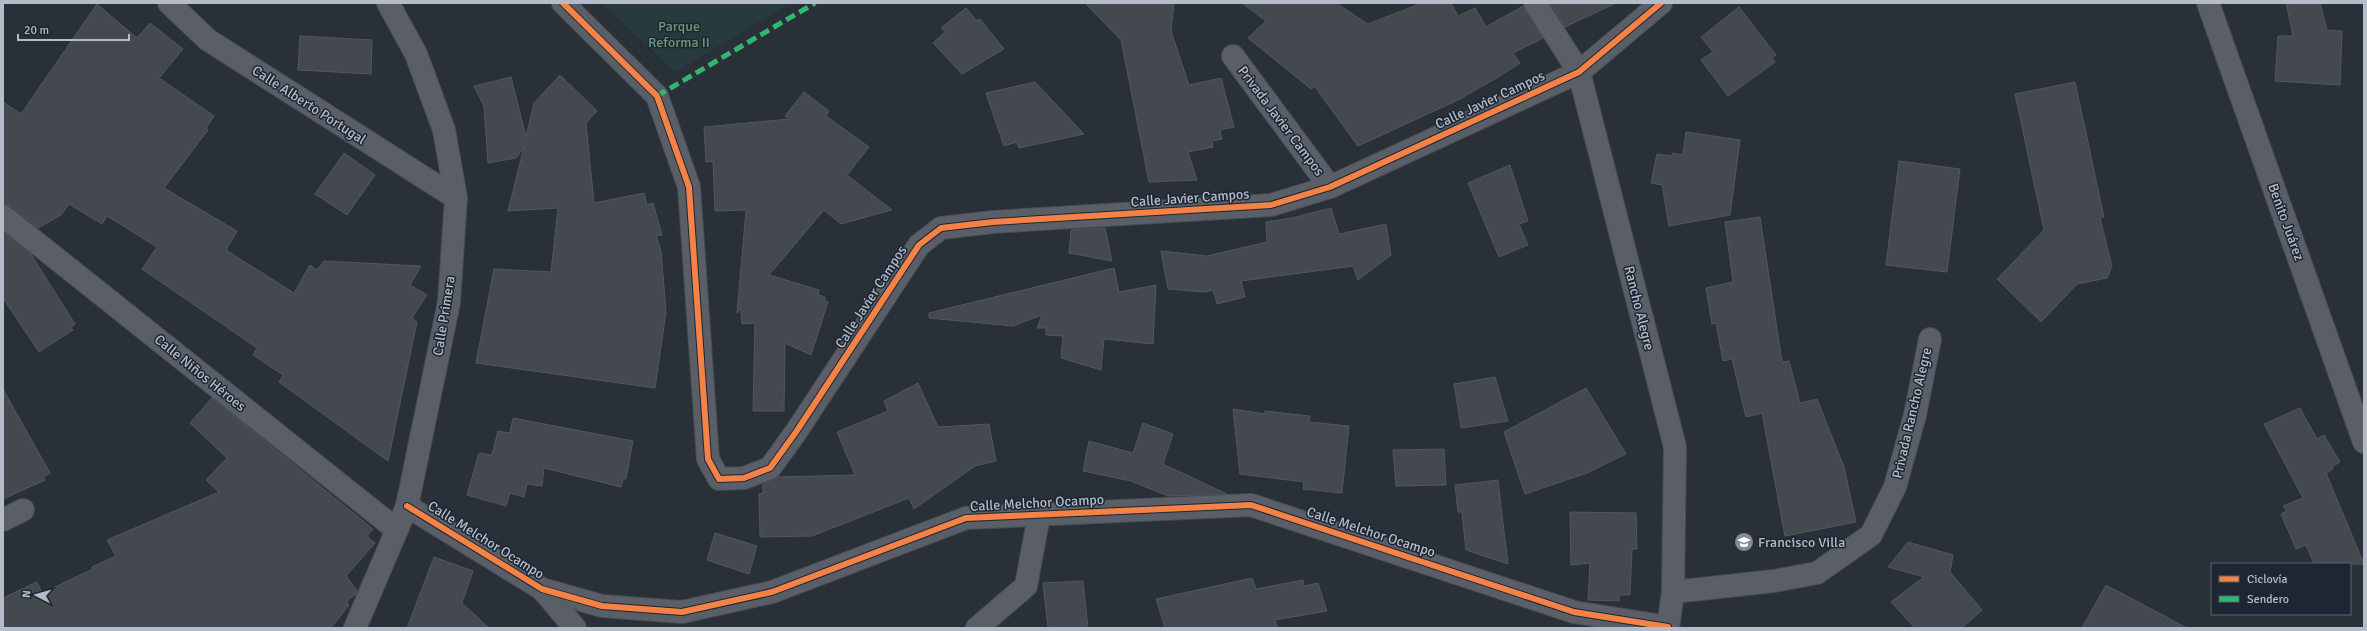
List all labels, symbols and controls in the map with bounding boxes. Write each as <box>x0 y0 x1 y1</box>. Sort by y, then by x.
scale bar <box>18 16 129 42</box>
park label: Parque Reforma II <box>648 18 710 51</box>
text: 20 m <box>24 23 49 38</box>
street label: Calle Alberto Portugal <box>249 62 369 148</box>
street label: Privada Javier Campos <box>1234 63 1328 179</box>
street label: Calle Javier Campos <box>1433 67 1547 133</box>
street label: Benito Juárez <box>2264 181 2308 263</box>
street label: Calle Javier Campos <box>1130 185 1250 211</box>
street label: Calle Javier Campos <box>831 242 911 352</box>
street label: Rancho Alegre <box>1620 264 1658 352</box>
street label: Calle Primera <box>429 275 459 357</box>
street label: Calle Niños Héroes <box>151 331 249 415</box>
street label: Privada Rancho Alegre <box>1889 346 1935 480</box>
street label: Calle Melchor Ocampo <box>970 491 1104 515</box>
street label: Calle Melchor Ocampo <box>425 497 547 583</box>
street label: Calle Melchor Ocampo <box>1305 503 1437 561</box>
school or university icon: Francisco Villa <box>1733 531 1755 553</box>
place label: Francisco Villa <box>1758 534 1845 551</box>
legend <box>2211 563 2351 615</box>
text: Ciclovía <box>2247 572 2288 587</box>
north arrow <box>16 575 56 615</box>
text: N <box>20 590 33 598</box>
text: Sendero <box>2247 592 2289 607</box>

